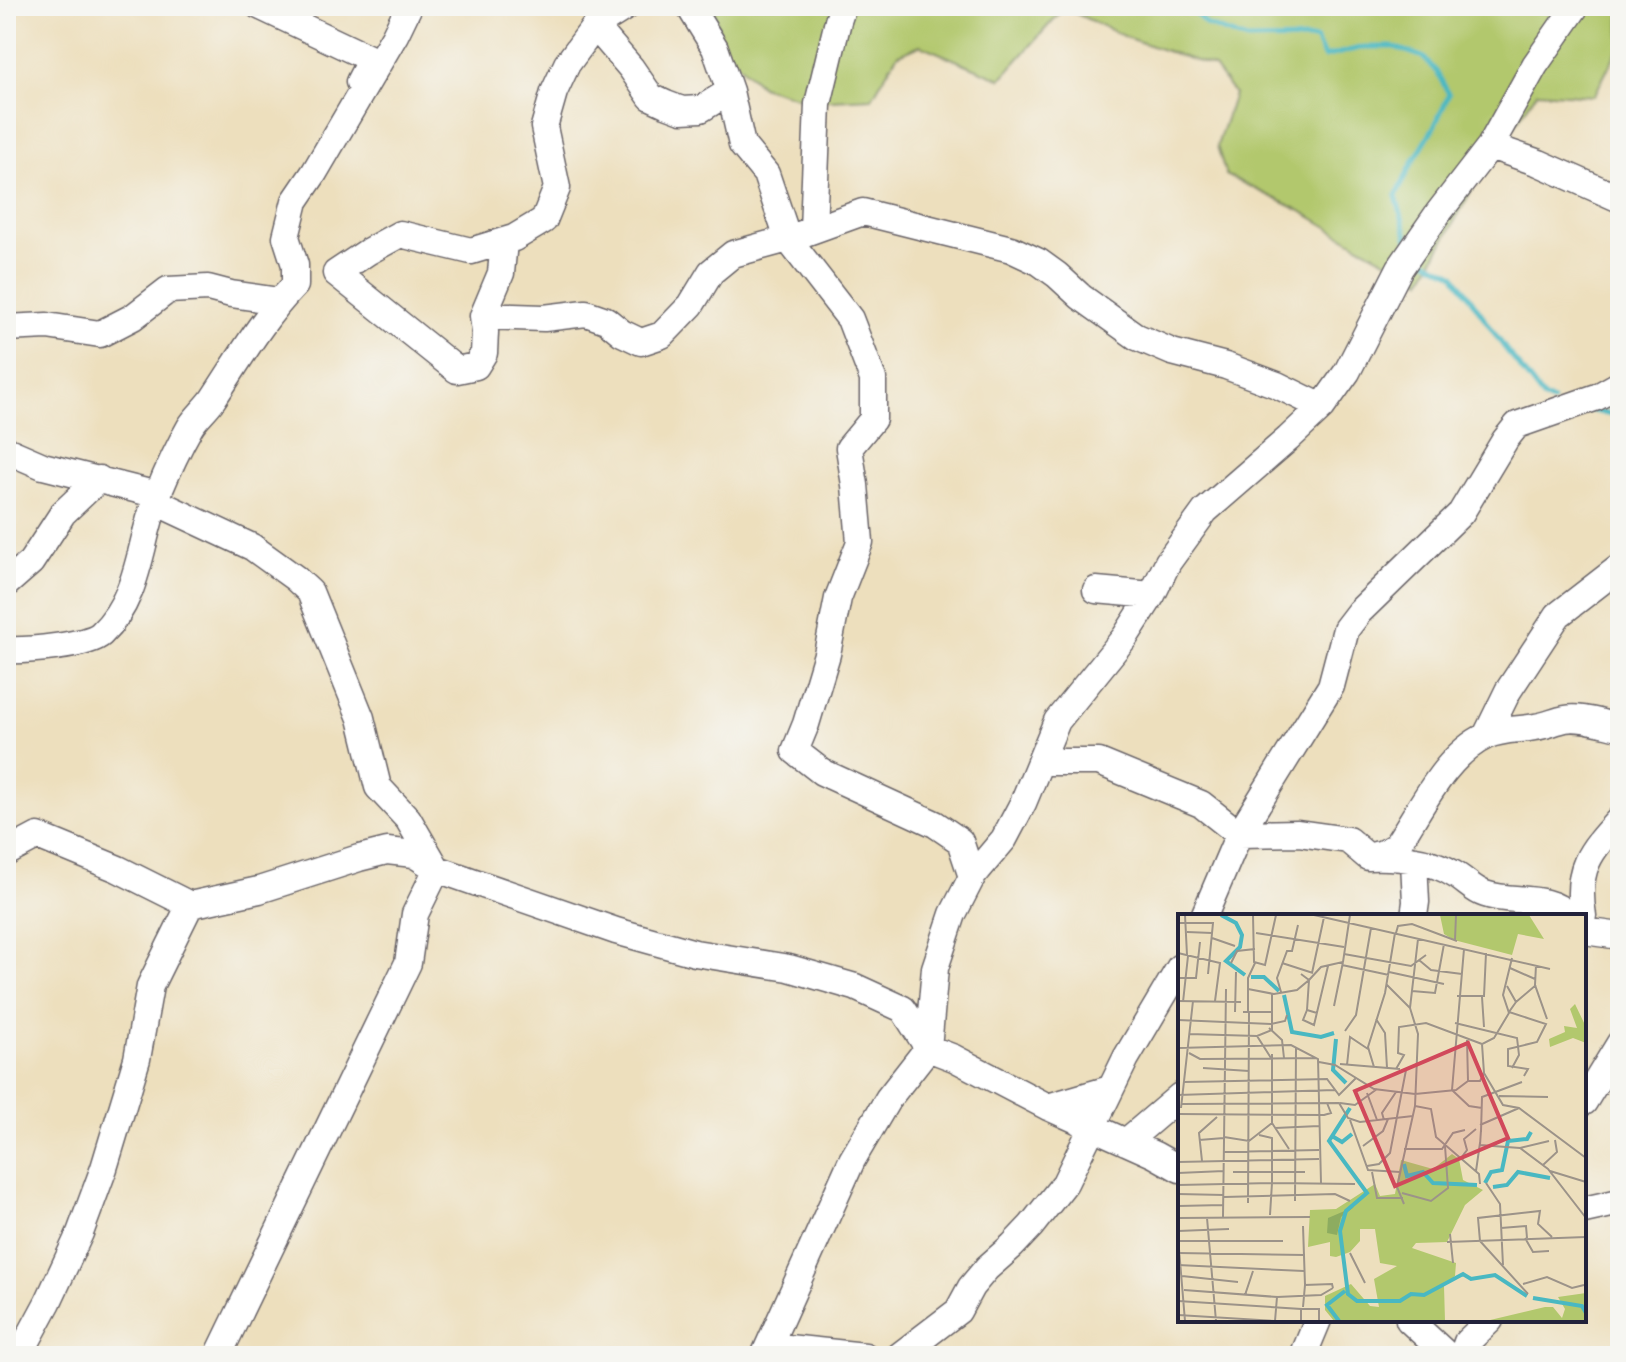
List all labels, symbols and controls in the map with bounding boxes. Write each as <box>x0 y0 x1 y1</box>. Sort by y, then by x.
inset map <box>1178 914 1586 1322</box>

